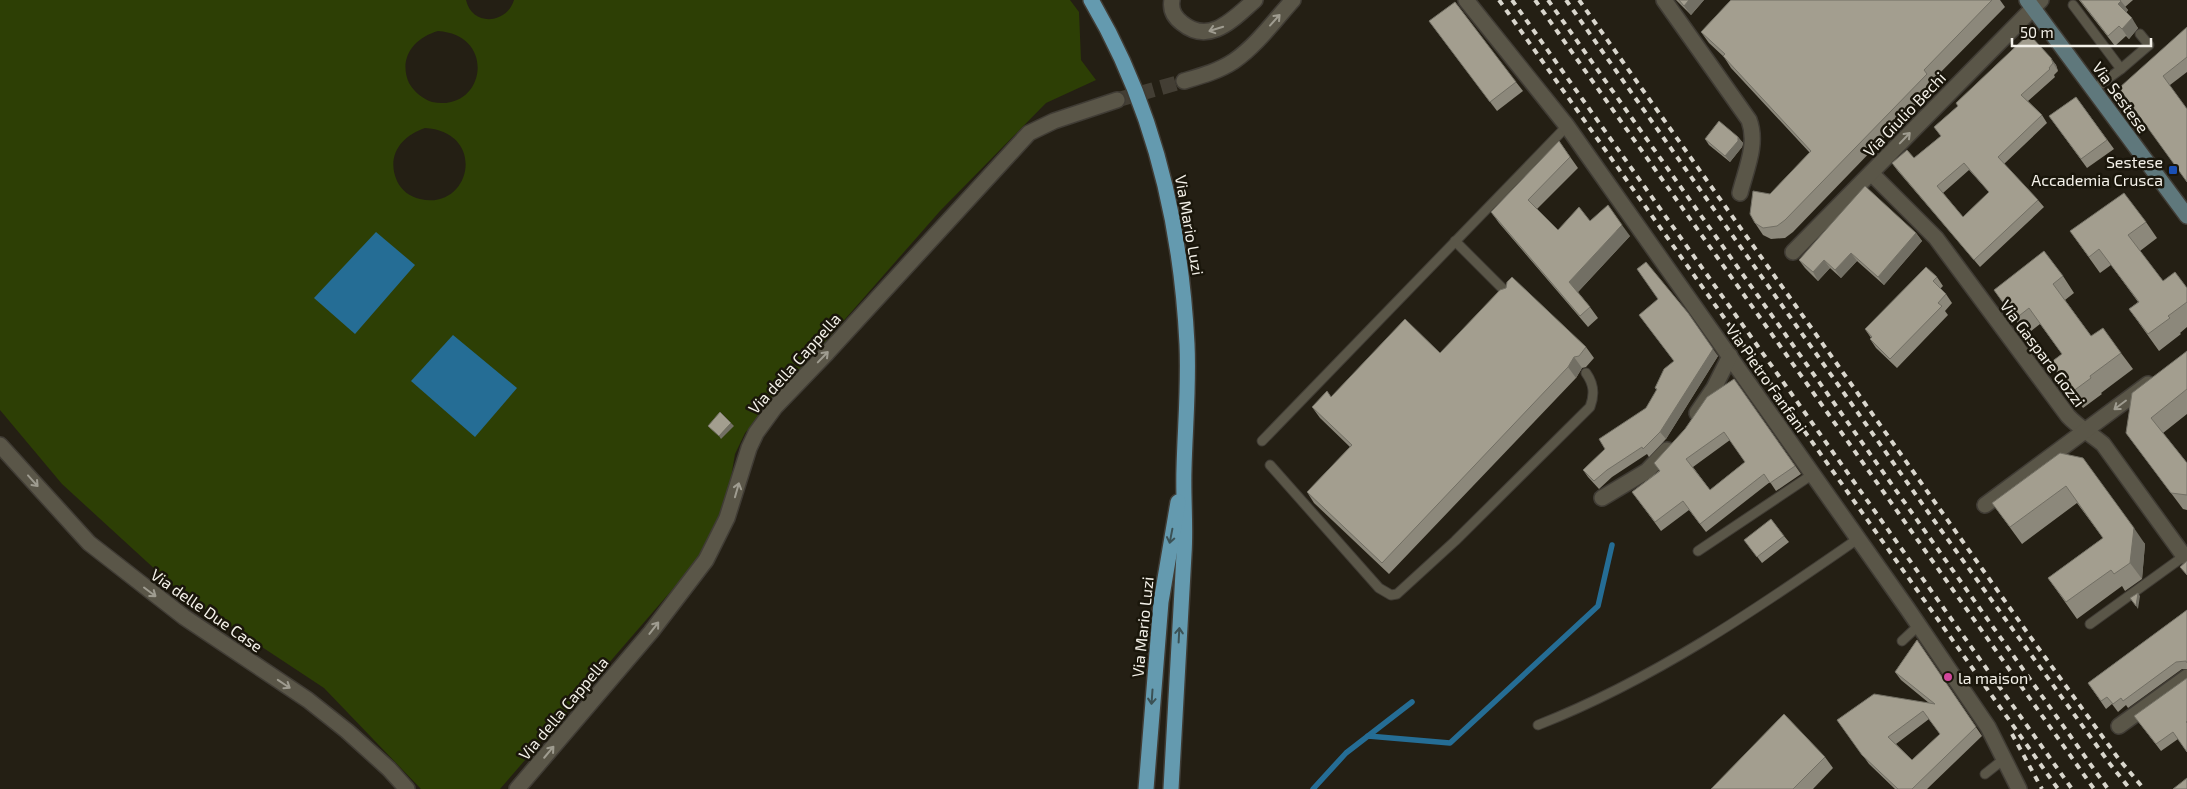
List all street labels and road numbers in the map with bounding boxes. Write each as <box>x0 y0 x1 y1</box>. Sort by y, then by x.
street label: Via Sestese <box>2089 58 2153 136</box>
street label: Via Giulio Bechi <box>1859 68 1949 160</box>
street label: Via Mario Luzi <box>1172 173 1208 277</box>
street label: Via Gaspare Gozzi <box>1997 296 2089 410</box>
street label: Via della Cappella <box>744 309 844 417</box>
street label: Via Pietro Fanfani <box>1723 320 1811 436</box>
street label: Via delle Due Case <box>147 564 267 656</box>
street label: Via Mario Luzi <box>1127 576 1157 678</box>
street label: Via della Cappella <box>514 652 612 764</box>

